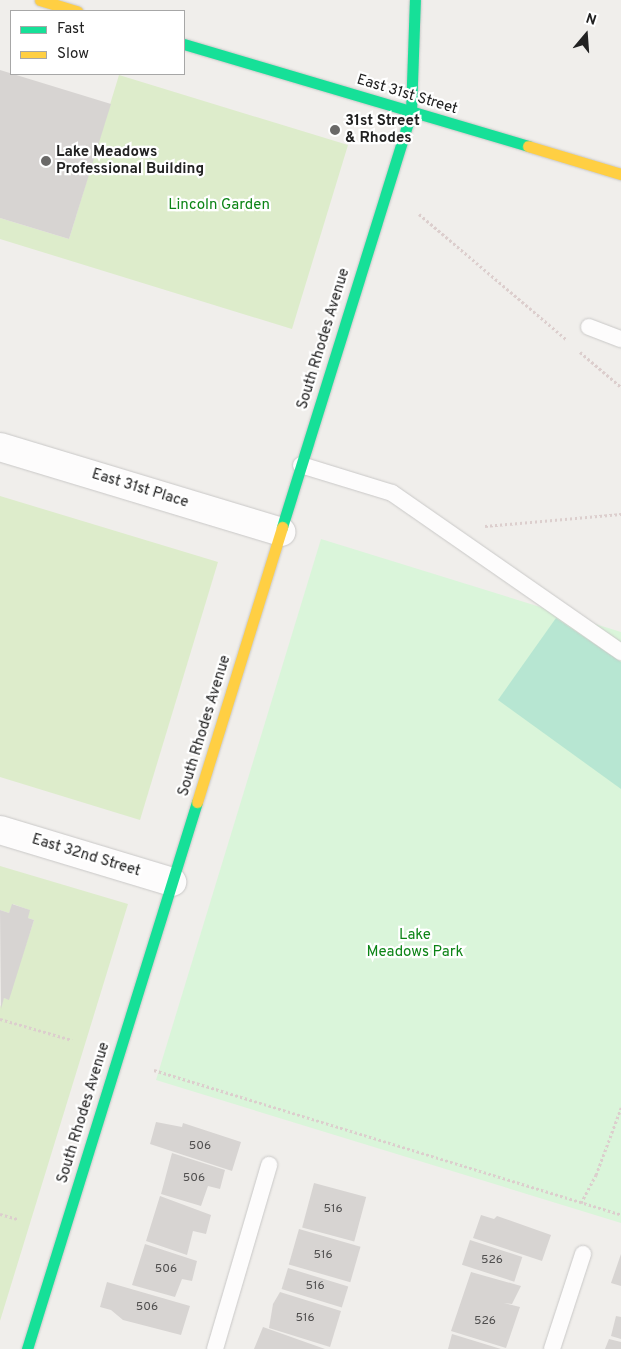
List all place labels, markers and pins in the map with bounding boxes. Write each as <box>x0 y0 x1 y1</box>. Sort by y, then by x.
place label: 31st Street & Rhodes <box>345 112 420 147</box>
marker: 31st Street & Rhodes <box>329 124 341 136</box>
place label: Lake Meadows Professional Building <box>56 143 204 178</box>
marker: Lake Meadows Professional Building <box>40 155 52 167</box>

